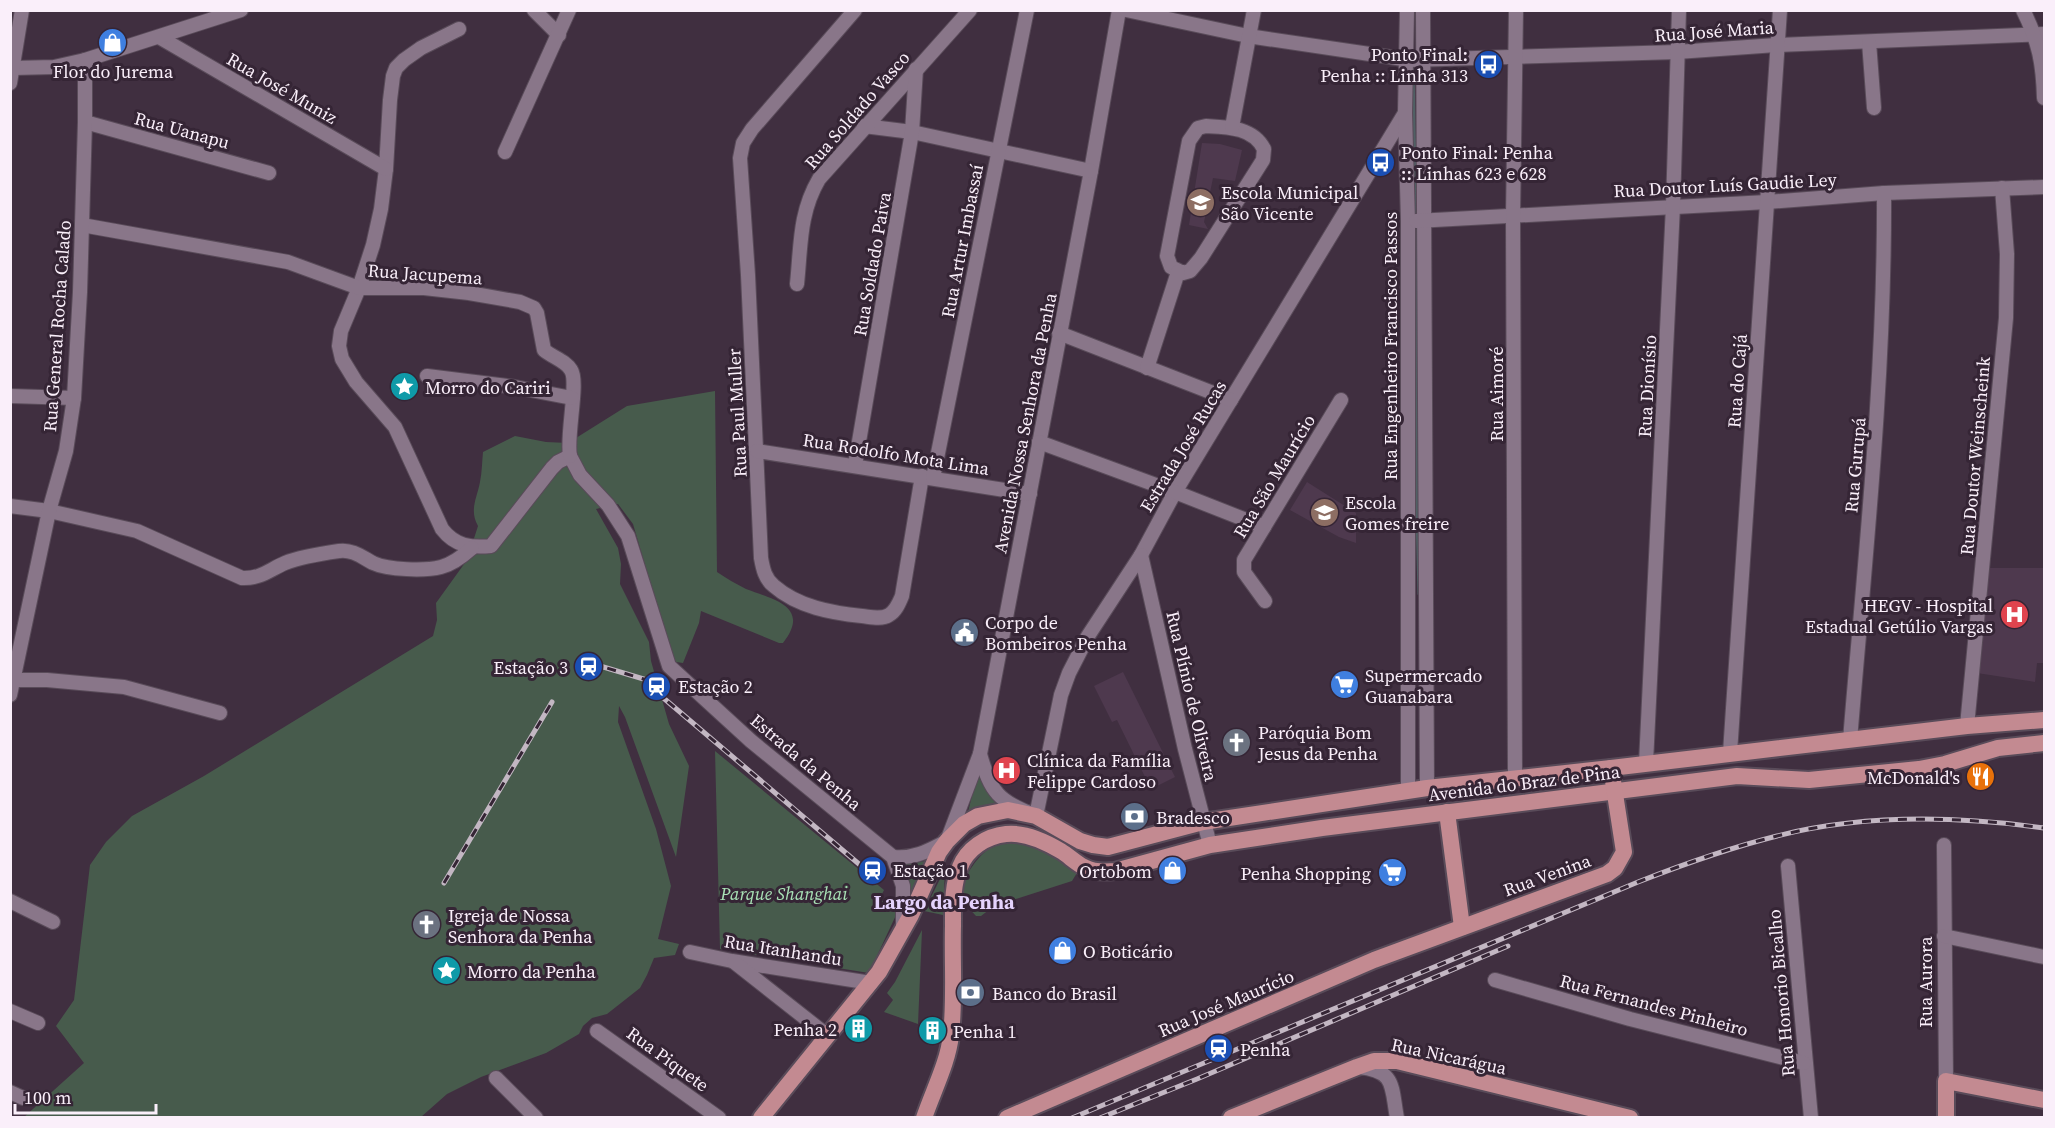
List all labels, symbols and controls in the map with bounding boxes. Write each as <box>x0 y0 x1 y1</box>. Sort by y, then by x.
street label: Rua José Maria <box>1653 14 1776 48</box>
shop icon: Flor do Jurema <box>97 26 129 58</box>
place label: Ponto Final: Penha :: Linha 313 <box>1320 42 1468 88</box>
street label: Rua José Muniz <box>222 46 342 130</box>
street label: Rua Soldado Vasco <box>799 46 915 174</box>
bus stop icon: Ponto Final: Penha :: Linha 313 <box>1473 48 1505 80</box>
place label: Flor do Jurema <box>53 59 174 84</box>
street label: Rua Uanapu <box>132 105 232 155</box>
place label: Ponto Final: Penha :: Linhas 623 e 628 <box>1401 140 1554 186</box>
bus stop icon: Ponto Final: Penha :: Linhas 623 e 628 <box>1364 146 1396 178</box>
street label: Rua Artur Imbassaí <box>935 162 989 320</box>
street label: Rua Doutor Luís Gaudie Ley <box>1613 167 1838 203</box>
place label: Escola Municipal São Vicente <box>1221 180 1358 226</box>
school or university icon: Escola Municipal São Vicente <box>1184 186 1216 218</box>
street label: Rua Soldado Paiva <box>847 189 897 338</box>
street label: Rua Engenheiro Francisco Passos <box>1378 212 1403 480</box>
street label: Rua General Rocha Calado <box>37 219 77 433</box>
street label: Rua Jacupema <box>367 258 484 291</box>
street label: Avenida Nossa Senhora da Penha <box>987 290 1063 555</box>
street label: Rua do Cajá <box>1721 332 1753 429</box>
street label: Rua Dionísio <box>1632 334 1662 438</box>
street label: Rua Aimoré <box>1484 346 1509 442</box>
street label: Rua Paul Muller <box>721 348 753 478</box>
street label: Rua Doutor Weinscheink <box>1954 355 1996 556</box>
place icon: Morro do Cariri <box>388 371 420 403</box>
place label: Morro do Cariri <box>425 375 551 400</box>
street label: Estrada José Rucas <box>1134 375 1232 517</box>
street label: Rua São Maurício <box>1227 409 1321 543</box>
street label: Rua Gurupá <box>1838 415 1872 514</box>
street label: Rua Rodolfo Mota Lima <box>801 427 992 481</box>
place label: Escola Gomes freire <box>1345 490 1450 536</box>
school or university icon: Escola Gomes freire <box>1308 496 1340 528</box>
place label: HEGV - Hospital Estadual Getúlio Vargas <box>1805 593 1993 639</box>
hospital icon: HEGV - Hospital Estadual Getúlio Vargas <box>1998 599 2030 631</box>
street label: Rua Plínio de Oliveira <box>1160 609 1224 784</box>
place label: Corpo de Bombeiros Penha <box>985 610 1128 656</box>
public building icon: Corpo de Bombeiros Penha <box>948 616 980 648</box>
station icon: Estação 3 <box>573 651 605 683</box>
place label: Estação 3 <box>493 655 568 680</box>
place label: Supermercado Guanabara <box>1365 663 1483 709</box>
supermarket icon: Supermercado Guanabara <box>1328 669 1360 701</box>
station icon: Estação 2 <box>641 670 673 702</box>
place label: Estação 2 <box>678 674 753 699</box>
street label: Estrada da Penha <box>745 708 868 817</box>
place label: Paróquia Bom Jesus da Penha <box>1257 720 1378 766</box>
church icon: Paróquia Bom Jesus da Penha <box>1221 726 1253 758</box>
place label: Clínica da Família Felippe Cardoso <box>1027 748 1172 794</box>
hospital icon: Clínica da Família Felippe Cardoso <box>990 754 1022 786</box>
street label: Avenida do Braz de Pina <box>1427 759 1622 807</box>
restaurant icon: McDonald's <box>1965 761 1997 793</box>
place label: McDonald's <box>1867 765 1960 790</box>
bank icon: Bradesco <box>1119 801 1151 833</box>
place label: Bradesco <box>1156 805 1230 830</box>
street label: Rua Venina <box>1500 847 1595 902</box>
station icon: Estação 1 <box>856 854 888 886</box>
shop icon: Ortobom <box>1157 855 1189 887</box>
supermarket icon: Penha Shopping <box>1376 857 1408 889</box>
place label: Estação 1 <box>893 858 968 883</box>
place label: Ortobom <box>1079 859 1152 884</box>
place label: Penha Shopping <box>1241 861 1371 886</box>
park label: Parque Shanghai <box>719 881 848 906</box>
district label: Largo da Penha <box>873 888 1015 916</box>
place label: Igreja de Nossa Senhora da Penha <box>448 903 593 949</box>
street label: Rua Honorio Bicalho <box>1761 908 1801 1078</box>
church icon: Igreja de Nossa Senhora da Penha <box>411 909 443 941</box>
street label: Rua Itanhandu <box>722 928 844 972</box>
shop icon: O Boticário <box>1046 935 1078 967</box>
street label: Rua Aurora <box>1913 936 1938 1028</box>
place label: O Boticário <box>1083 939 1173 964</box>
place icon: Morro da Penha <box>430 955 462 987</box>
place label: Morro da Penha <box>467 959 596 984</box>
street label: Rua José Maurício <box>1154 963 1298 1043</box>
street label: Rua Fernandes Pinheiro <box>1557 968 1751 1042</box>
bank icon: Banco do Brasil <box>955 977 987 1009</box>
place label: Banco do Brasil <box>992 981 1117 1006</box>
building icon: Penha 2 <box>842 1013 874 1045</box>
building icon: Penha 1 <box>916 1015 948 1047</box>
place label: Penha 2 <box>773 1017 837 1042</box>
place label: Penha 1 <box>953 1019 1017 1044</box>
street label: Rua Piquete <box>622 1021 714 1097</box>
street label: Rua Nicarágua <box>1389 1032 1510 1081</box>
station icon: Penha <box>1203 1033 1235 1065</box>
place label: Penha <box>1240 1037 1291 1062</box>
scale bar <box>15 1077 156 1115</box>
text: 100 m <box>24 1085 71 1110</box>

